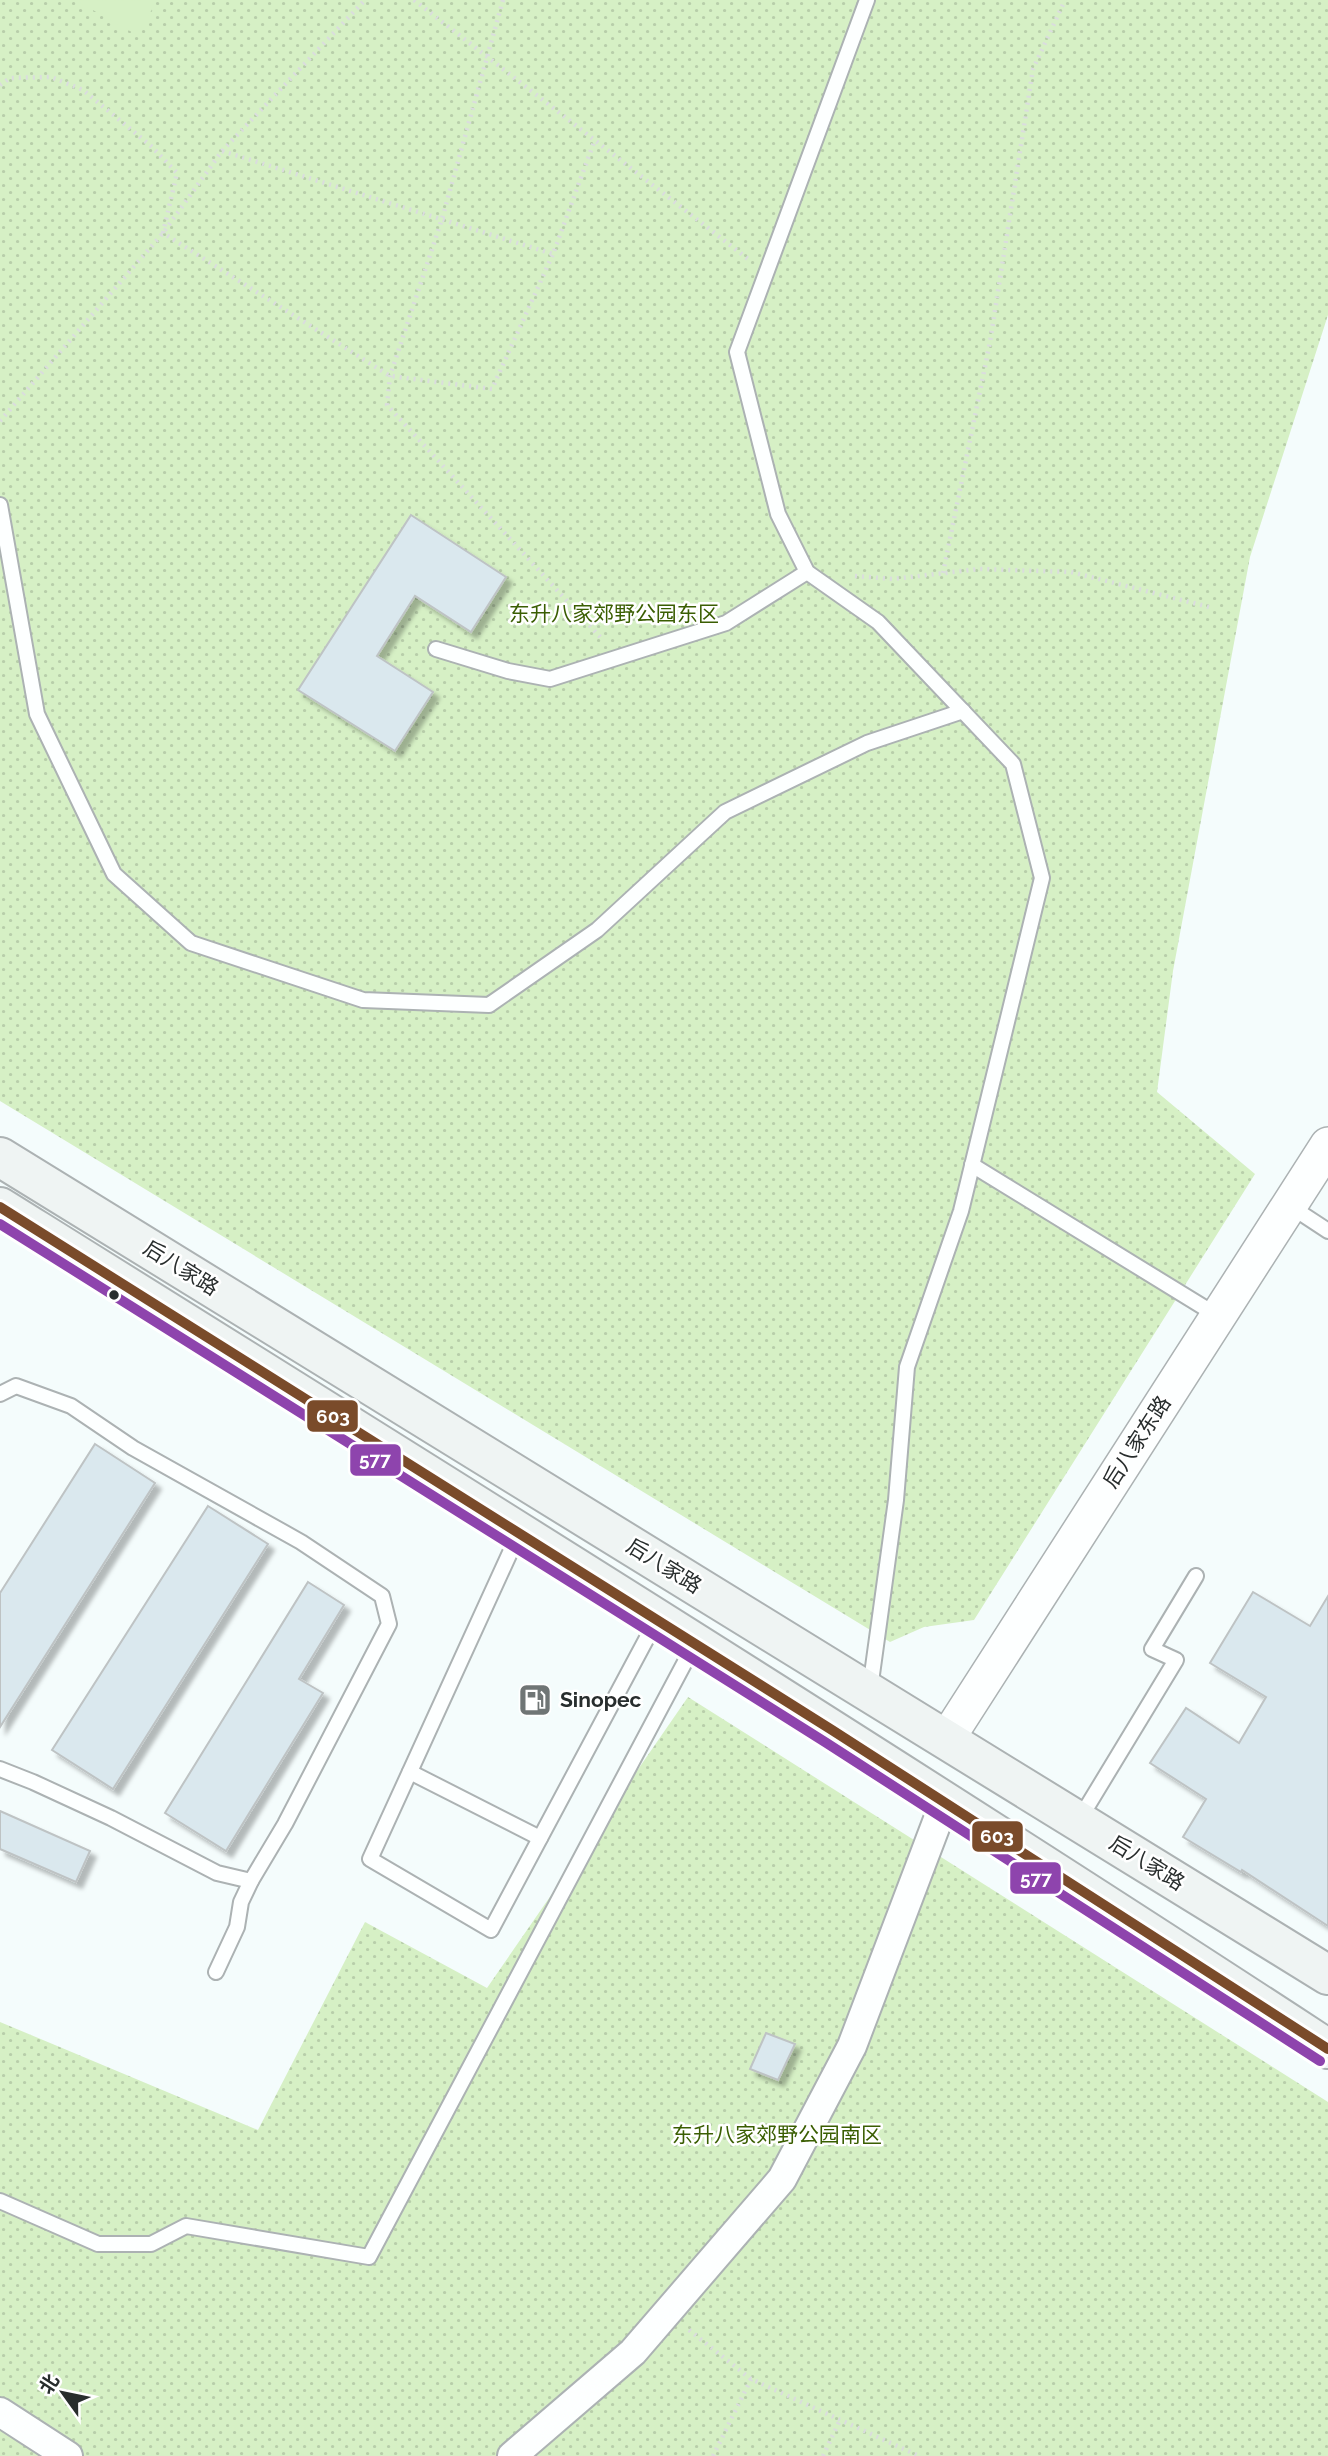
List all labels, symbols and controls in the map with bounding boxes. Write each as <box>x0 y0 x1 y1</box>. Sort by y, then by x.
park label: 东升八家郊野公园东区 <box>509 601 719 626</box>
street label: 后八家路 <box>139 1235 224 1300</box>
unlabelled marker <box>107 1288 121 1302</box>
street label: 后八家东路 <box>1098 1391 1176 1493</box>
line badge: 603 <box>306 1399 359 1433</box>
text: 603 <box>316 1405 350 1427</box>
line badge: 577 <box>349 1443 402 1477</box>
text: 577 <box>359 1448 391 1470</box>
street label: 后八家路 <box>622 1533 707 1598</box>
fuel station icon: Sinopec <box>516 1681 554 1719</box>
place label: Sinopec <box>560 1687 642 1712</box>
line badge: 603 <box>971 1820 1024 1853</box>
text: 603 <box>980 1825 1014 1847</box>
street label: 后八家路 <box>1105 1830 1190 1895</box>
line badge: 577 <box>1009 1861 1062 1895</box>
text: 577 <box>1020 1867 1052 1889</box>
park label: 东升八家郊野公园南区 <box>672 2122 882 2147</box>
north arrow <box>28 2358 98 2428</box>
text: 北 <box>34 2370 63 2398</box>

